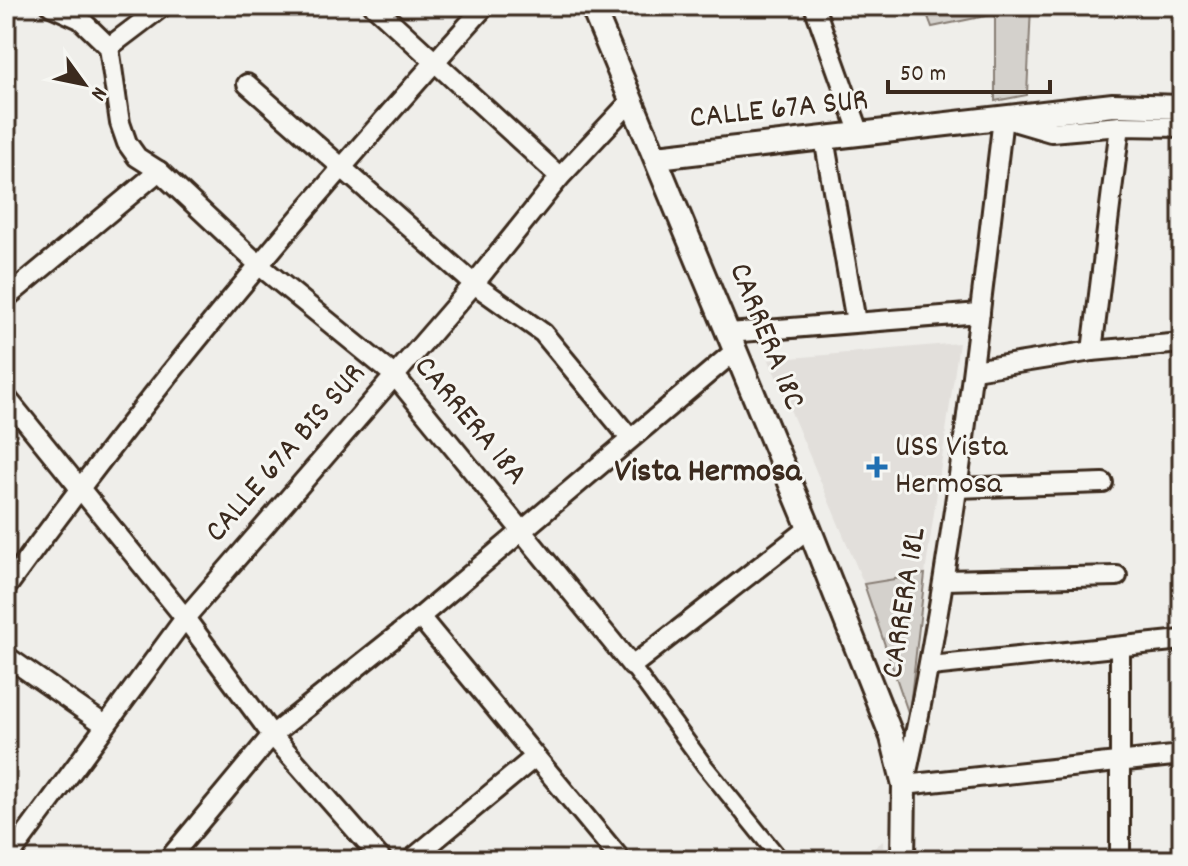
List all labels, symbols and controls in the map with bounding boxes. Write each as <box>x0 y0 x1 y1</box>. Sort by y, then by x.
north arrow <box>44 44 124 124</box>
scale bar <box>888 44 1050 94</box>
text: 50 m <box>900 58 946 92</box>
street label: CALLE 67A SUR <box>688 79 870 143</box>
text: N <box>82 80 114 106</box>
street label: CARRERA 18C <box>715 257 815 417</box>
street label: CARRERA 18A <box>401 347 537 497</box>
street label: CALLE 67A BIS SUR <box>196 354 378 554</box>
place label: USS Vista Hermosa <box>895 426 1009 509</box>
district label: Vista Hermosa <box>615 449 802 498</box>
marker: USS Vista Hermosa <box>866 456 888 478</box>
street label: CARRERA 18L <box>871 524 941 682</box>

